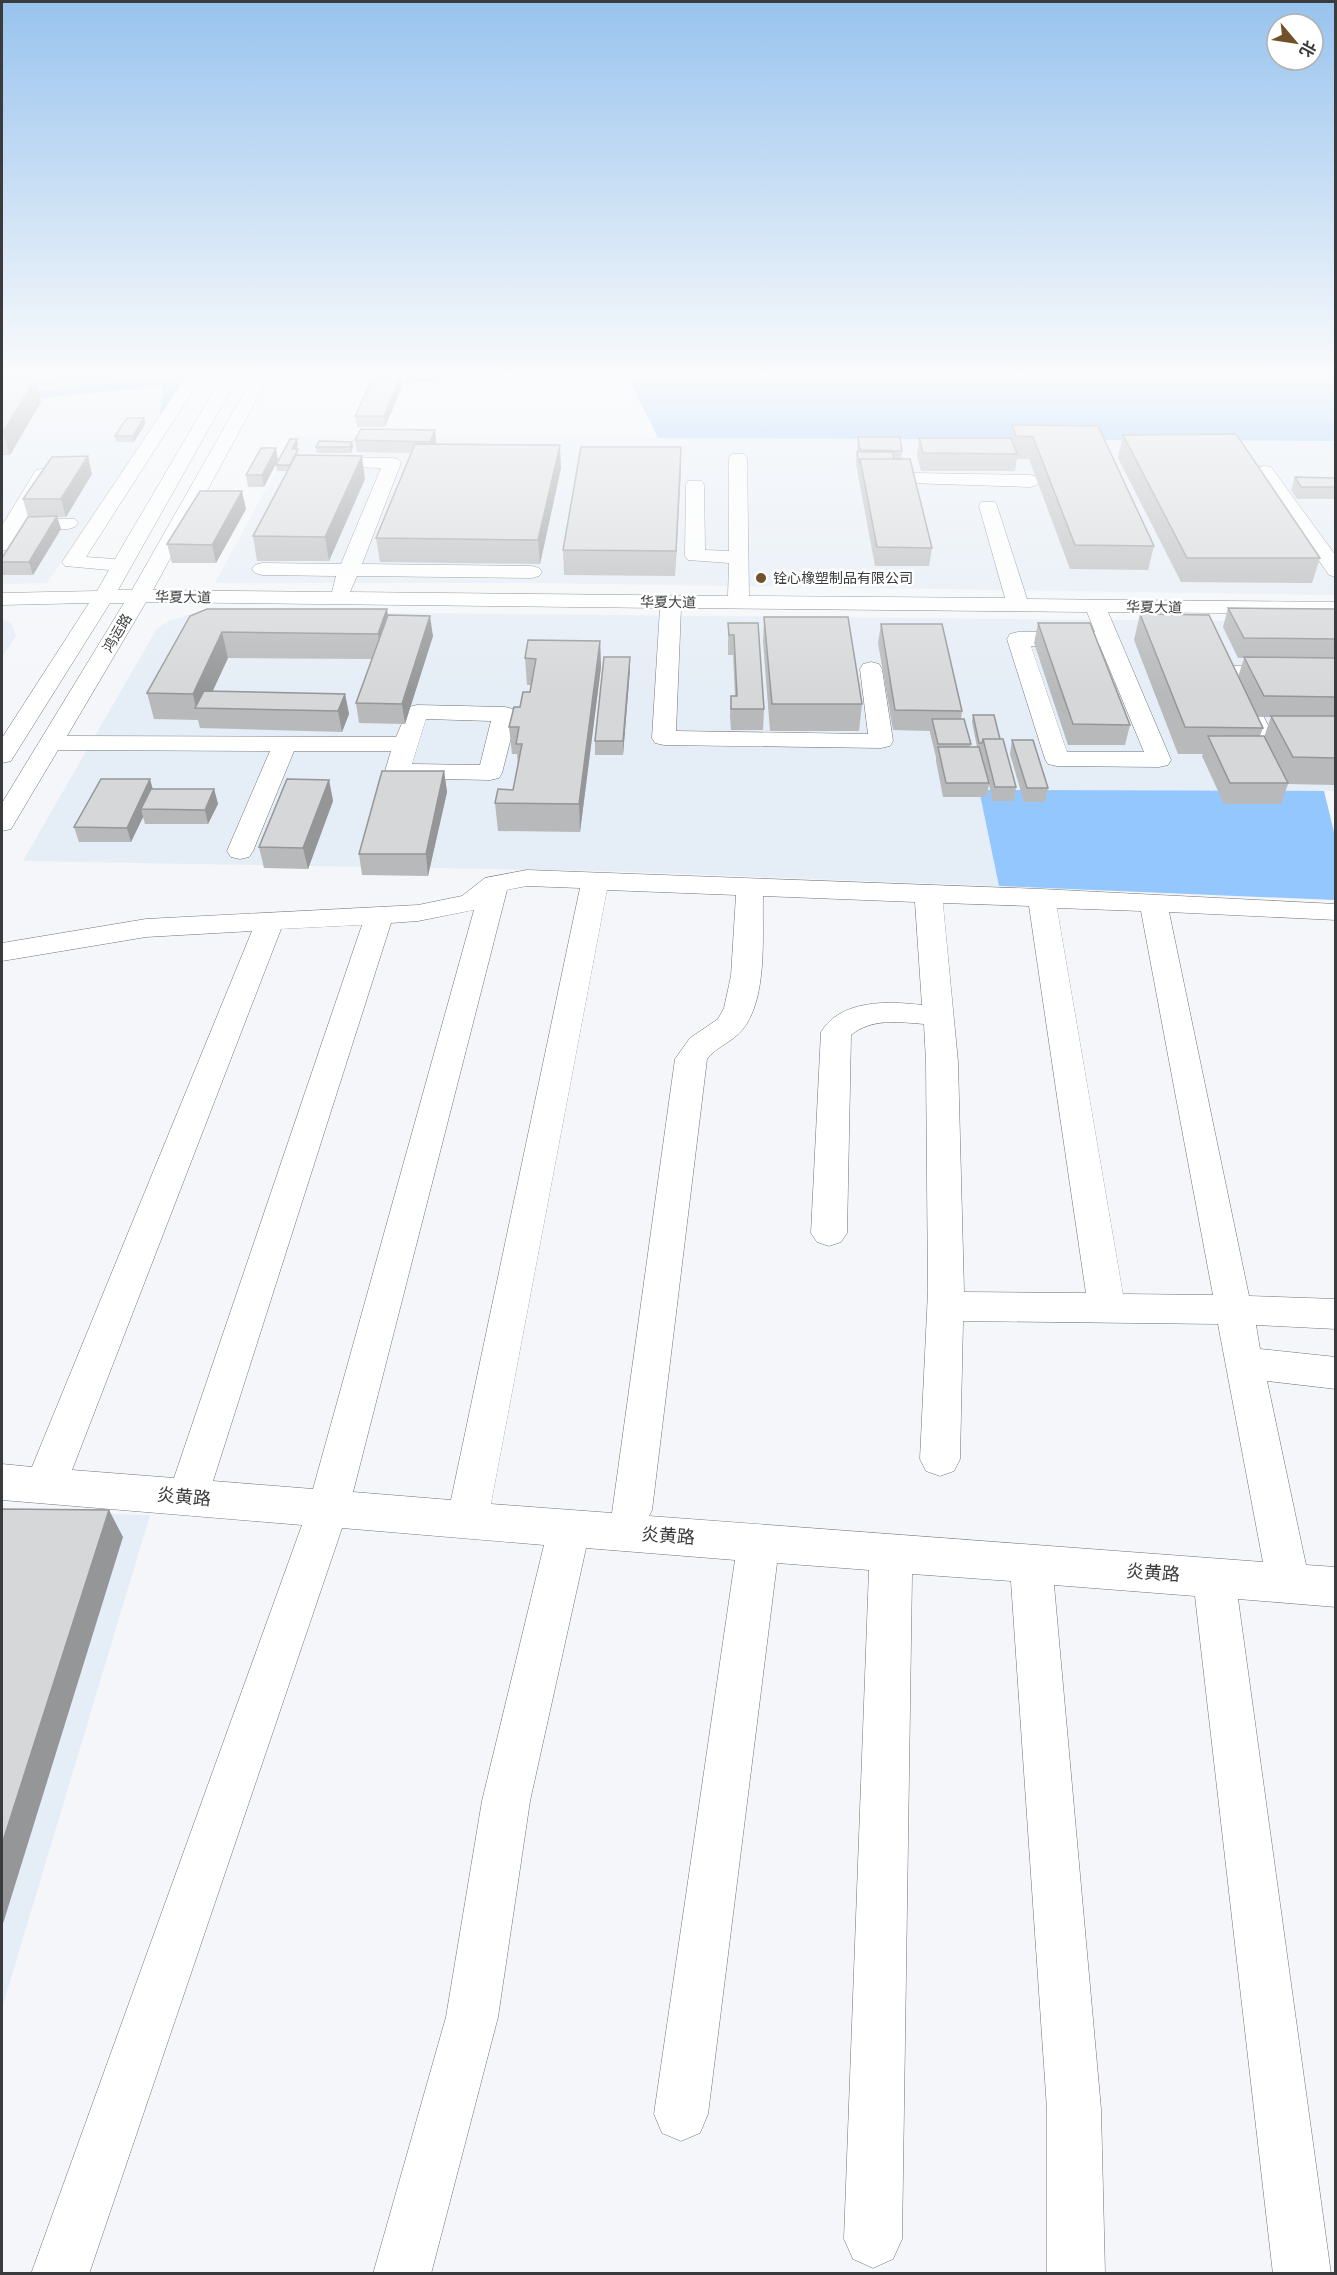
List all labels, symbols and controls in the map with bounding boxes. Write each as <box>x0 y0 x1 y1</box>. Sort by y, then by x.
north arrow <box>1265 12 1325 72</box>
text: 北 <box>1295 37 1321 61</box>
place label: 铨心橡塑制品有限公司 <box>773 569 913 587</box>
marker: 铨心橡塑制品有限公司 <box>754 571 768 585</box>
street label: 华夏大道 <box>155 588 211 606</box>
street label: 华夏大道 <box>640 593 696 611</box>
street label: 华夏大道 <box>1126 598 1182 616</box>
street label: 鸿运路 <box>98 610 136 656</box>
street label: 炎黄路 <box>156 1483 212 1510</box>
street label: 炎黄路 <box>640 1522 696 1549</box>
street label: 炎黄路 <box>1125 1559 1181 1586</box>

